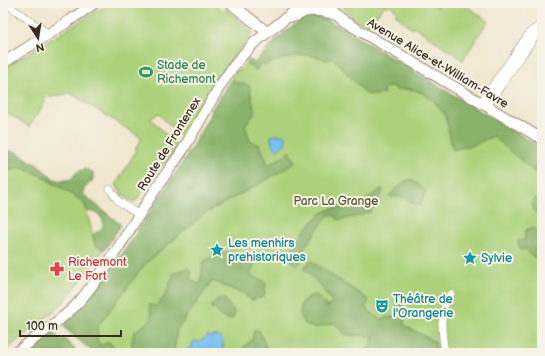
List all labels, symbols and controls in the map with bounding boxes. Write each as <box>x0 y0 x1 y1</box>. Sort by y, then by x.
street label: Avenue Alice-et-William-Favre <box>364 15 511 112</box>
north arrow <box>18 18 58 58</box>
text: N <box>35 40 45 55</box>
place label: Stade de Richemont <box>157 58 216 87</box>
sports icon: Stade de Richemont <box>138 64 154 80</box>
street label: Route de Frontenex <box>135 94 204 194</box>
park label: Parc La Grange <box>294 194 378 209</box>
place label: Les menhirs prehistoriques <box>228 236 306 265</box>
place icon: Les menhirs prehistoriques <box>209 242 225 258</box>
place icon: Sylvie <box>462 250 478 266</box>
place label: Sylvie <box>481 251 512 266</box>
place label: Richemont Le Fort <box>68 255 127 284</box>
pharmacy icon: Richemont Le Fort <box>49 261 65 277</box>
place label: Théâtre de l'Orangerie <box>393 292 453 321</box>
theatre icon: Théâtre de l'Orangerie <box>374 298 390 314</box>
scale bar <box>20 312 121 338</box>
text: 100 m <box>26 319 58 334</box>

